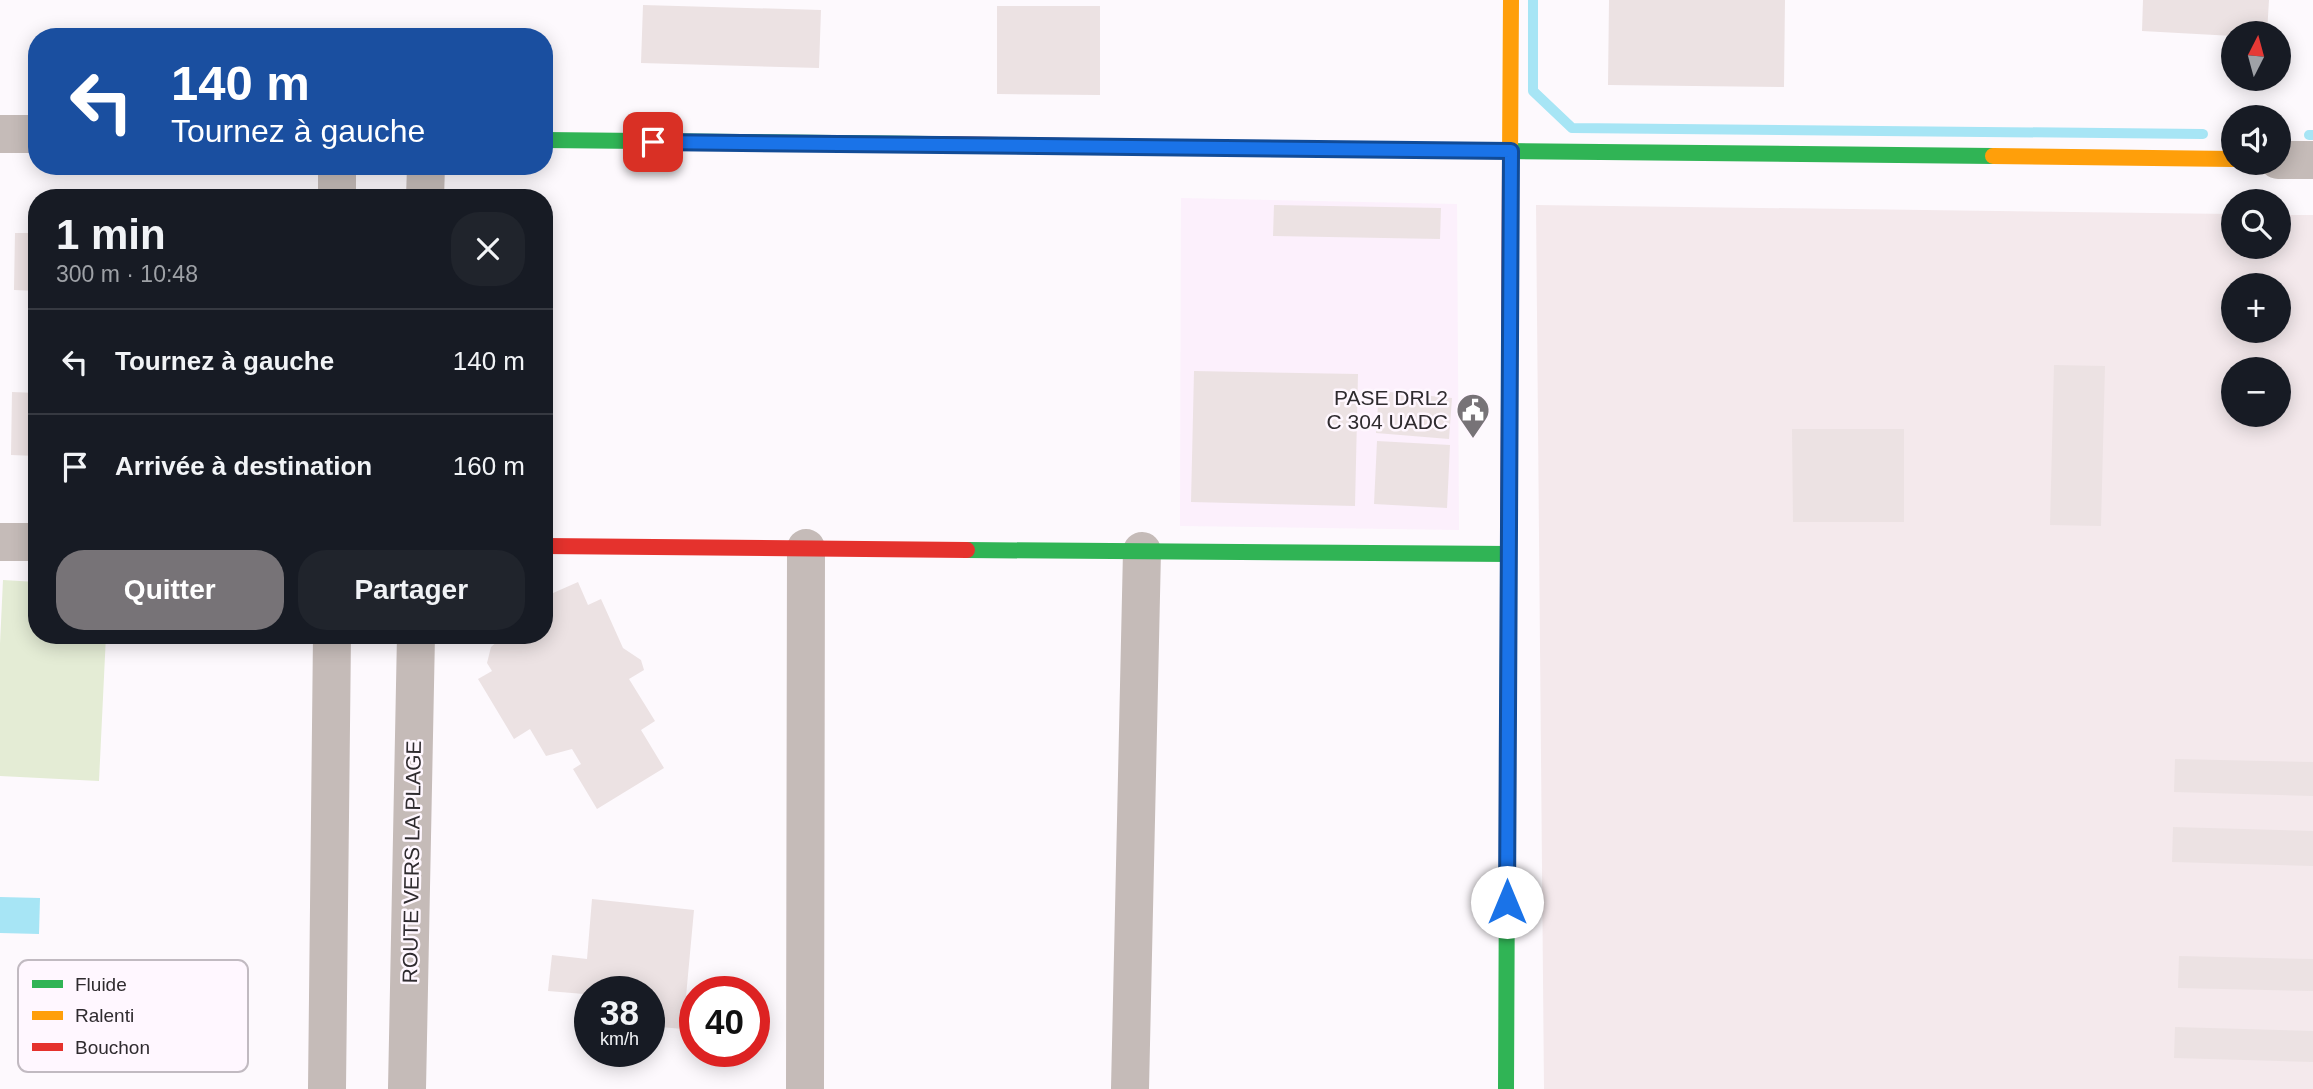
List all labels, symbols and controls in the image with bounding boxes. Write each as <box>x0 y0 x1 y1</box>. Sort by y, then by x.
north arrow <box>2221 21 2291 91</box>
map controls <box>2221 21 2291 427</box>
icon: left <box>56 56 147 147</box>
text: 140 m <box>171 56 310 110</box>
button: sound <box>2221 105 2291 175</box>
pin <box>623 112 683 172</box>
text: Tournez à gauche <box>171 113 425 149</box>
icon: arrive <box>634 123 672 161</box>
button: search <box>2221 189 2291 259</box>
text: 1 min <box>56 211 166 258</box>
button: close <box>451 212 525 286</box>
text: 300 m · 10:48 <box>56 261 198 287</box>
button: + <box>2221 273 2291 343</box>
icon: left <box>56 343 94 381</box>
text: Tournez à gauche <box>115 346 334 376</box>
text: 140 m <box>453 346 525 376</box>
button: − <box>2221 357 2291 427</box>
place label: PASE DRL2 C 304 UADC <box>1327 386 1448 433</box>
public building icon: PASE DRL2 C 304 UADC <box>1454 391 1492 440</box>
icon: arrive <box>56 448 94 486</box>
text: Arrivée à destination <box>115 451 372 481</box>
text: 160 m <box>453 451 525 481</box>
button: Quitter <box>56 550 284 630</box>
button: Partager <box>298 550 525 630</box>
street label: ROUTE VERS LA PLAGE <box>398 740 425 984</box>
position arrow <box>1470 865 1544 939</box>
legend <box>18 960 248 1072</box>
text: Fluide <box>75 974 127 995</box>
speed limit sign: 40 <box>679 976 770 1067</box>
text: 38 <box>600 993 639 1032</box>
text: Ralenti <box>75 1005 134 1026</box>
text: km/h <box>600 1029 639 1049</box>
text: Bouchon <box>75 1037 150 1058</box>

